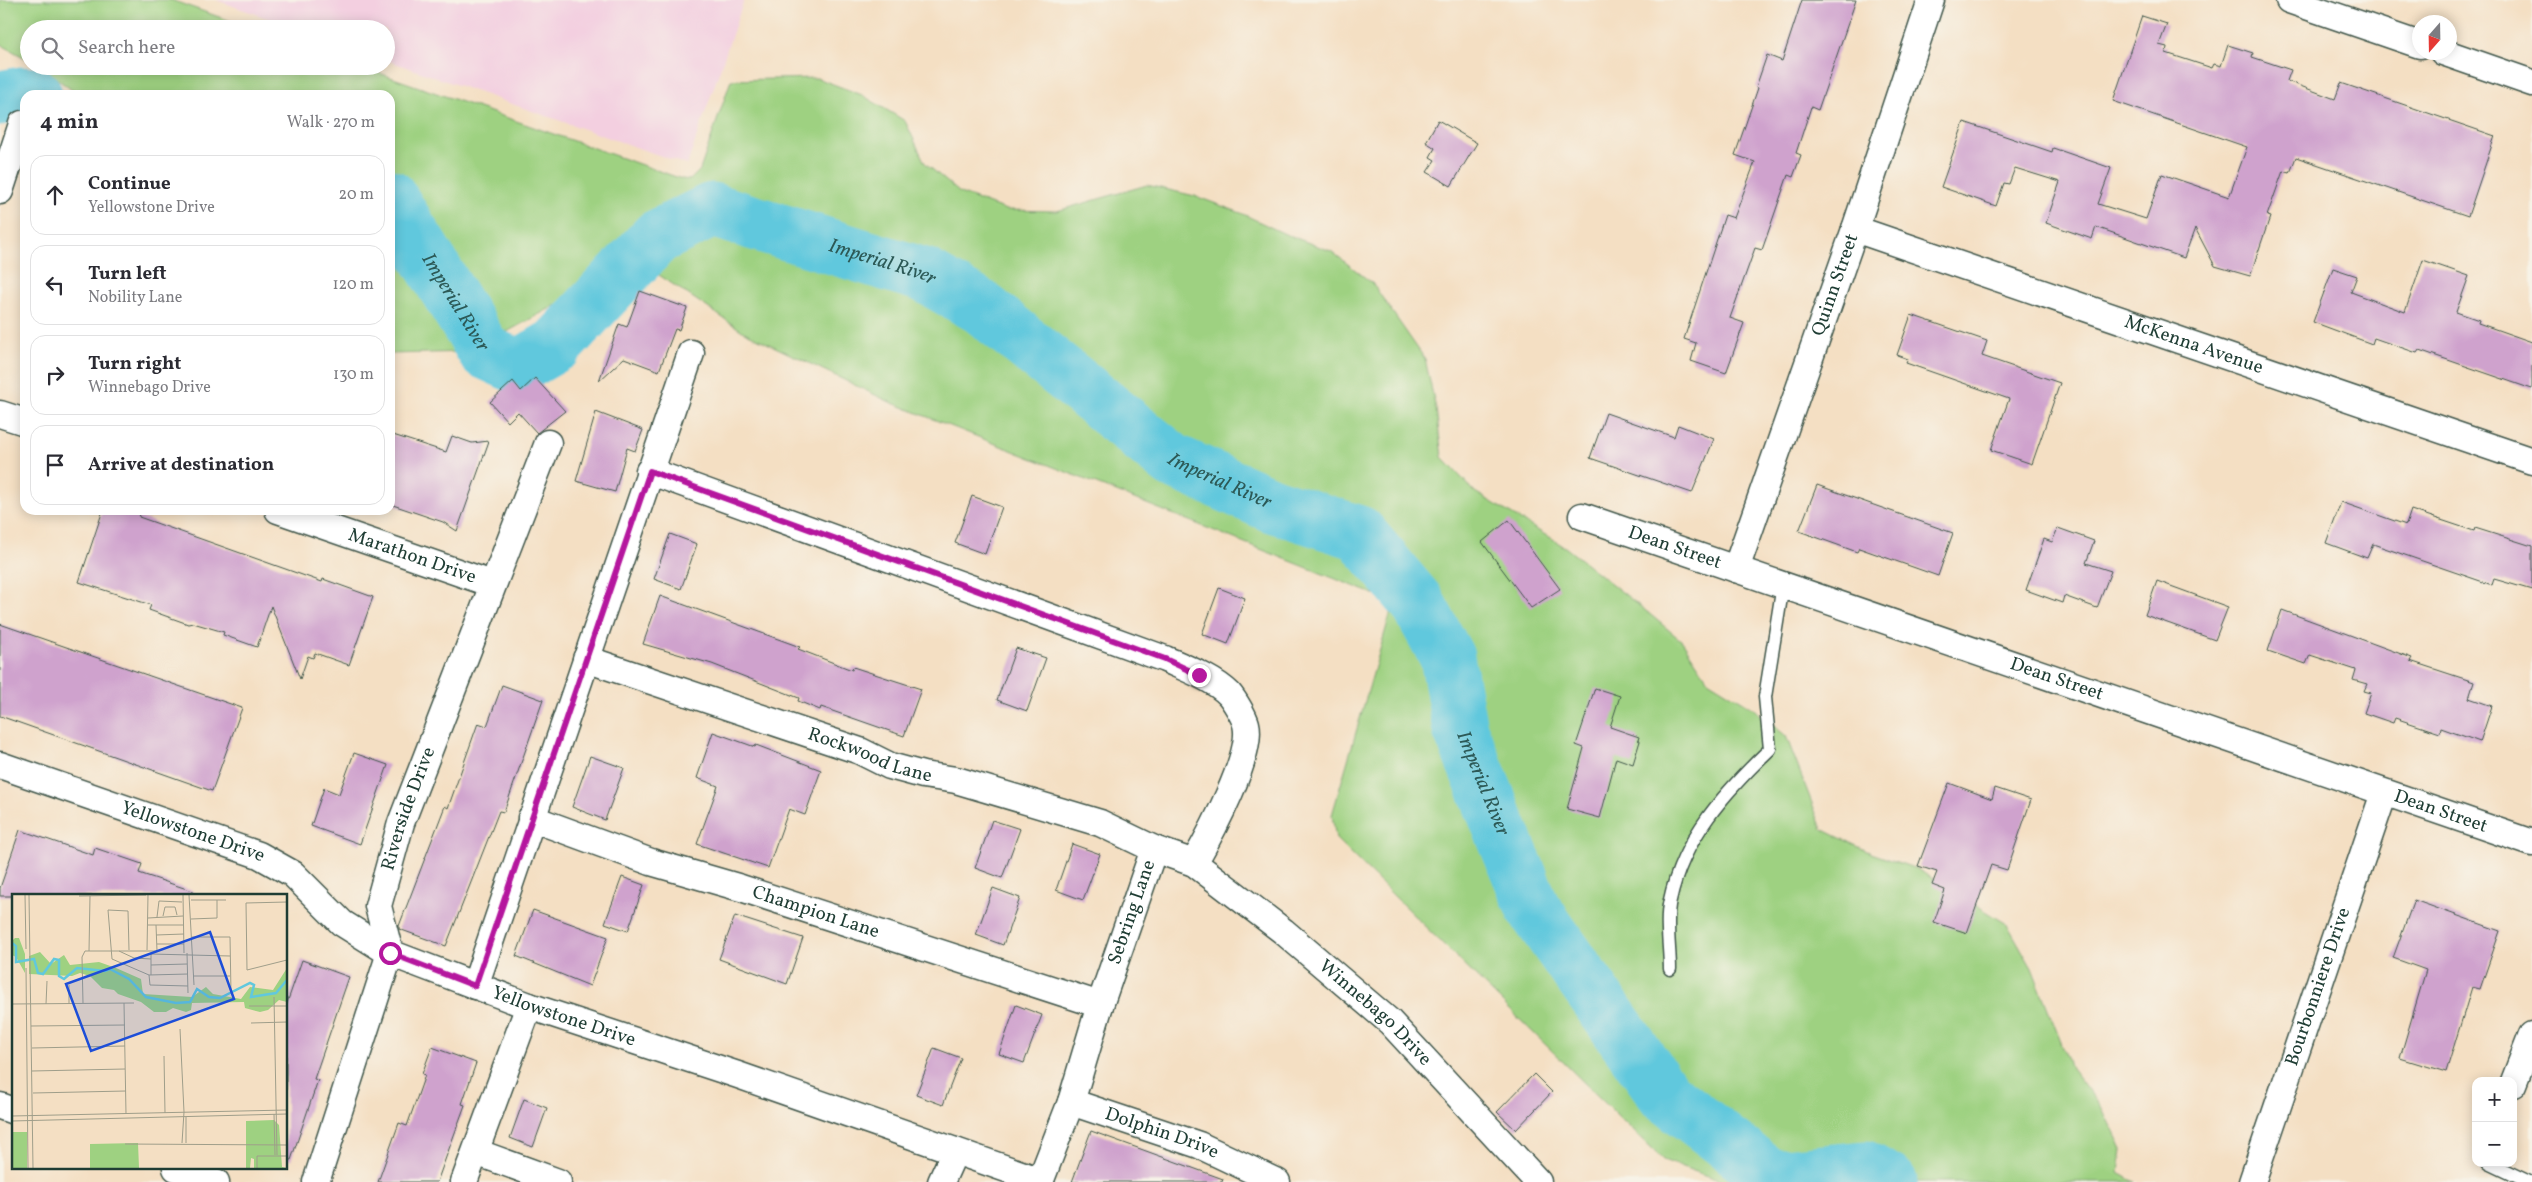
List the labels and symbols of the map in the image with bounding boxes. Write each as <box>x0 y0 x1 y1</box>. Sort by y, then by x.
north arrow <box>2412 15 2457 60</box>
street label: Quinn Street <box>1806 230 1865 340</box>
water label: Imperial River <box>825 232 942 293</box>
water label: Imperial River <box>414 248 496 358</box>
street label: McKenna Avenue <box>2121 309 2267 381</box>
water label: Imperial River <box>1160 447 1276 517</box>
street label: Dean Street <box>1624 520 1725 576</box>
street label: Marathon Drive <box>345 522 480 591</box>
street label: Dean Street <box>2006 651 2107 708</box>
route end <box>1188 664 1211 687</box>
street label: Rockwood Lane <box>804 721 934 789</box>
water label: Imperial River <box>1448 727 1516 841</box>
street label: Riverside Drive <box>375 743 442 874</box>
street label: Dean Street <box>2390 783 2491 840</box>
street label: Yellowstone Drive <box>117 795 270 869</box>
street label: Sebring Lane <box>1102 857 1162 968</box>
street label: Champion Lane <box>749 879 883 945</box>
inset map <box>12 894 288 1170</box>
street label: Bourbonniere Drive <box>2279 904 2357 1070</box>
route start <box>379 942 402 965</box>
street label: Winnebago Drive <box>1313 954 1437 1072</box>
street label: Yellowstone Drive <box>488 980 639 1053</box>
street label: Dolphin Drive <box>1102 1101 1223 1165</box>

